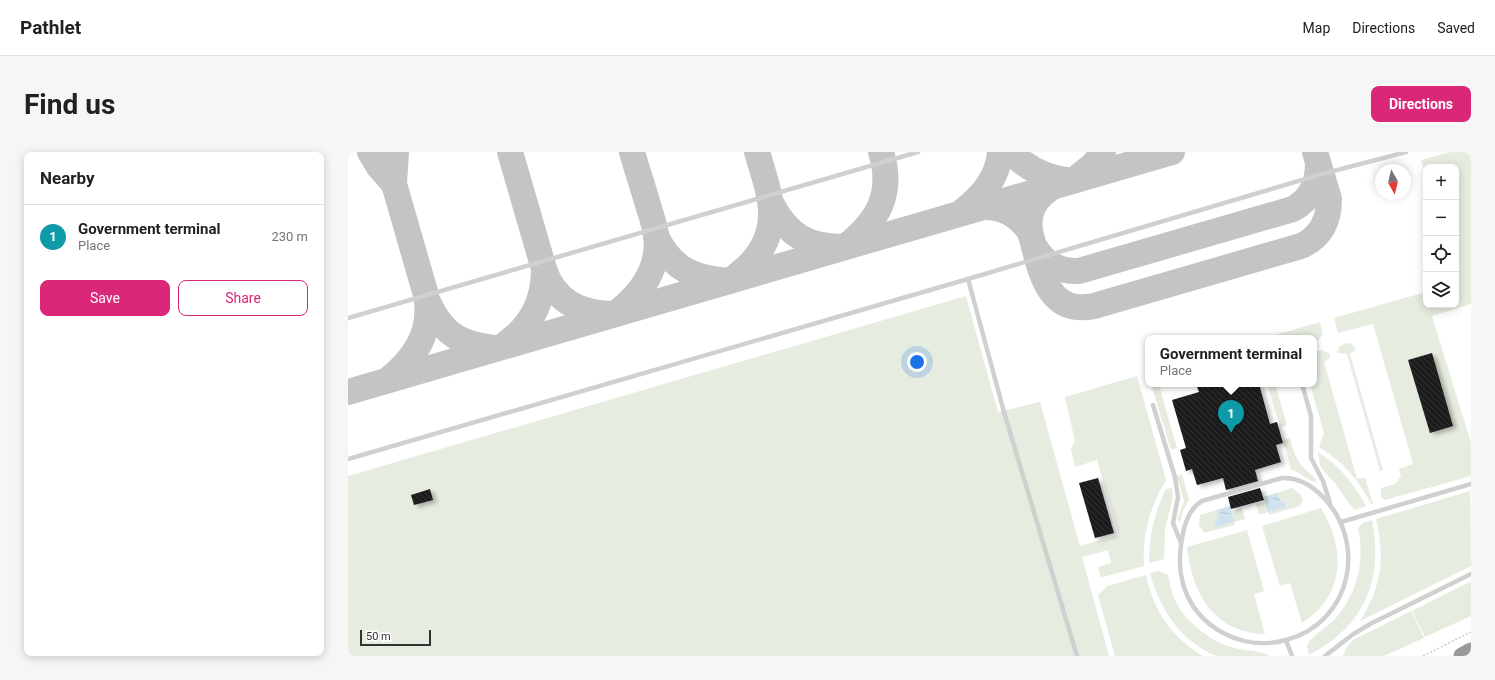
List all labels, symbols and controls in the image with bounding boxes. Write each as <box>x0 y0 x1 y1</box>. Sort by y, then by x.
text: Pathlet <box>20 16 81 39</box>
text: Map <box>1303 20 1330 36</box>
text: Directions <box>1352 20 1415 36</box>
text: Saved <box>1437 20 1475 36</box>
button: Directions <box>1371 86 1471 122</box>
text: Find us <box>24 88 115 121</box>
north arrow <box>1375 164 1411 200</box>
map controls <box>1423 164 1459 308</box>
button: + <box>1423 164 1459 200</box>
text: Nearby <box>40 168 95 188</box>
button: − <box>1423 200 1459 236</box>
text: Government terminal <box>78 220 220 238</box>
text: 1 <box>49 229 57 244</box>
text: 230 m <box>271 229 308 244</box>
button: locate <box>1423 236 1459 272</box>
text: Place <box>78 238 110 253</box>
button: layers <box>1423 272 1459 308</box>
button: Save <box>40 280 170 316</box>
button: Share <box>178 280 308 316</box>
popup <box>1145 335 1317 387</box>
text: Government terminal <box>1160 345 1302 363</box>
your location <box>907 352 927 372</box>
text: Place <box>1160 363 1192 378</box>
pin: 1 <box>1218 400 1244 433</box>
scale bar <box>360 628 431 647</box>
text: 50 m <box>366 630 391 643</box>

